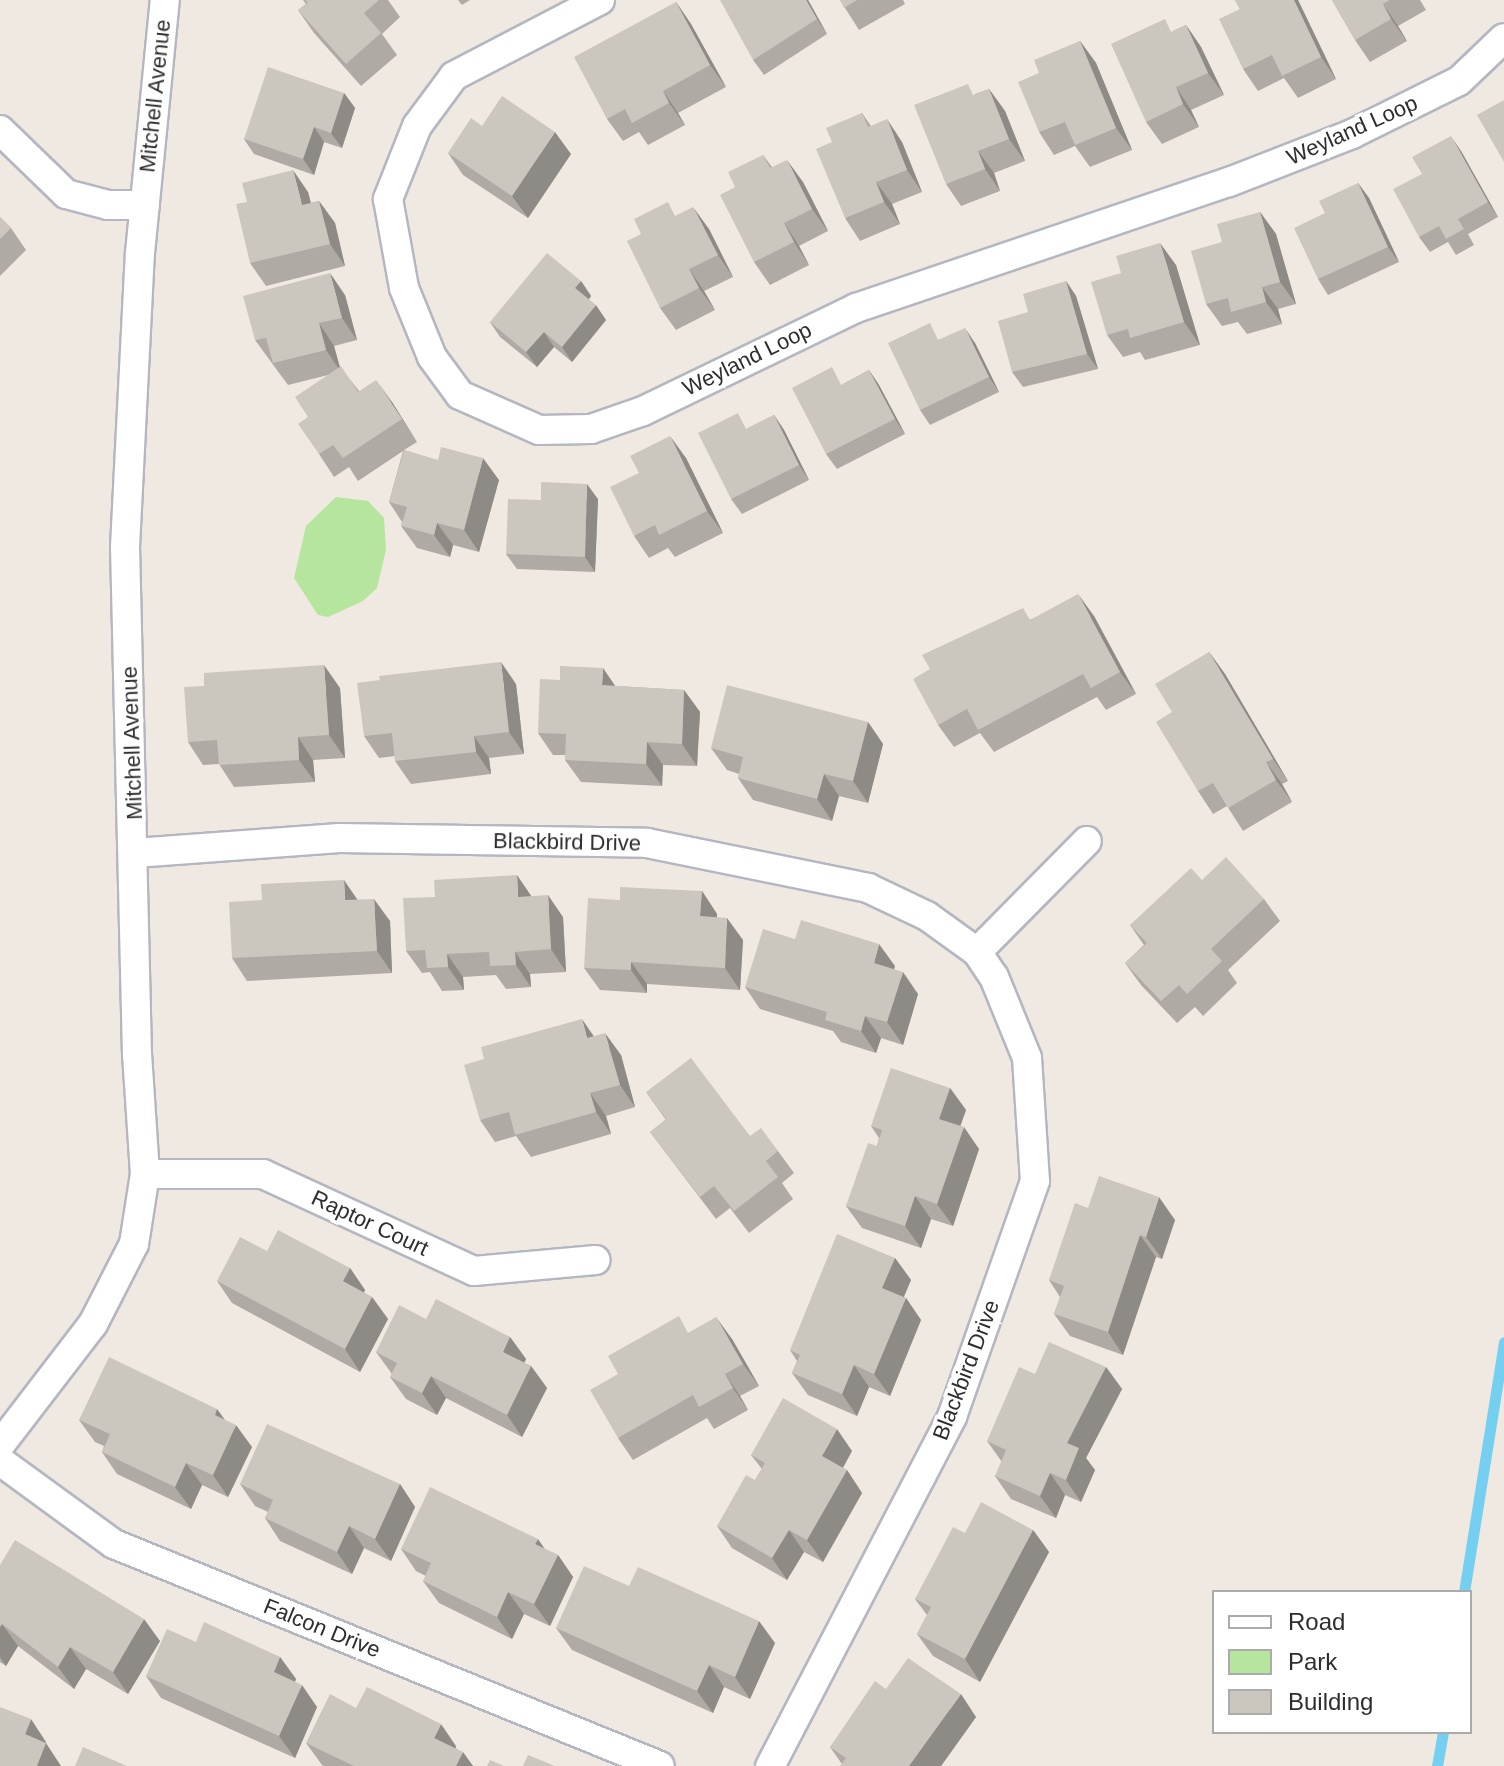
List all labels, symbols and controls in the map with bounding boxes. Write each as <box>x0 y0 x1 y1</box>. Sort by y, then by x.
street label: Mitchell Avenue <box>134 18 176 174</box>
street label: Weyland Loop <box>1283 89 1421 171</box>
street label: Weyland Loop <box>678 316 816 402</box>
street label: Mitchell Avenue <box>116 665 148 821</box>
street label: Blackbird Drive <box>493 828 641 856</box>
street label: Raptor Court <box>307 1184 433 1262</box>
street label: Blackbird Drive <box>927 1296 1005 1444</box>
legend <box>1212 1590 1472 1734</box>
street label: Falcon Drive <box>260 1593 384 1663</box>
text: Road <box>1288 1608 1345 1635</box>
text: Park <box>1288 1648 1337 1675</box>
text: Building <box>1288 1688 1373 1715</box>

